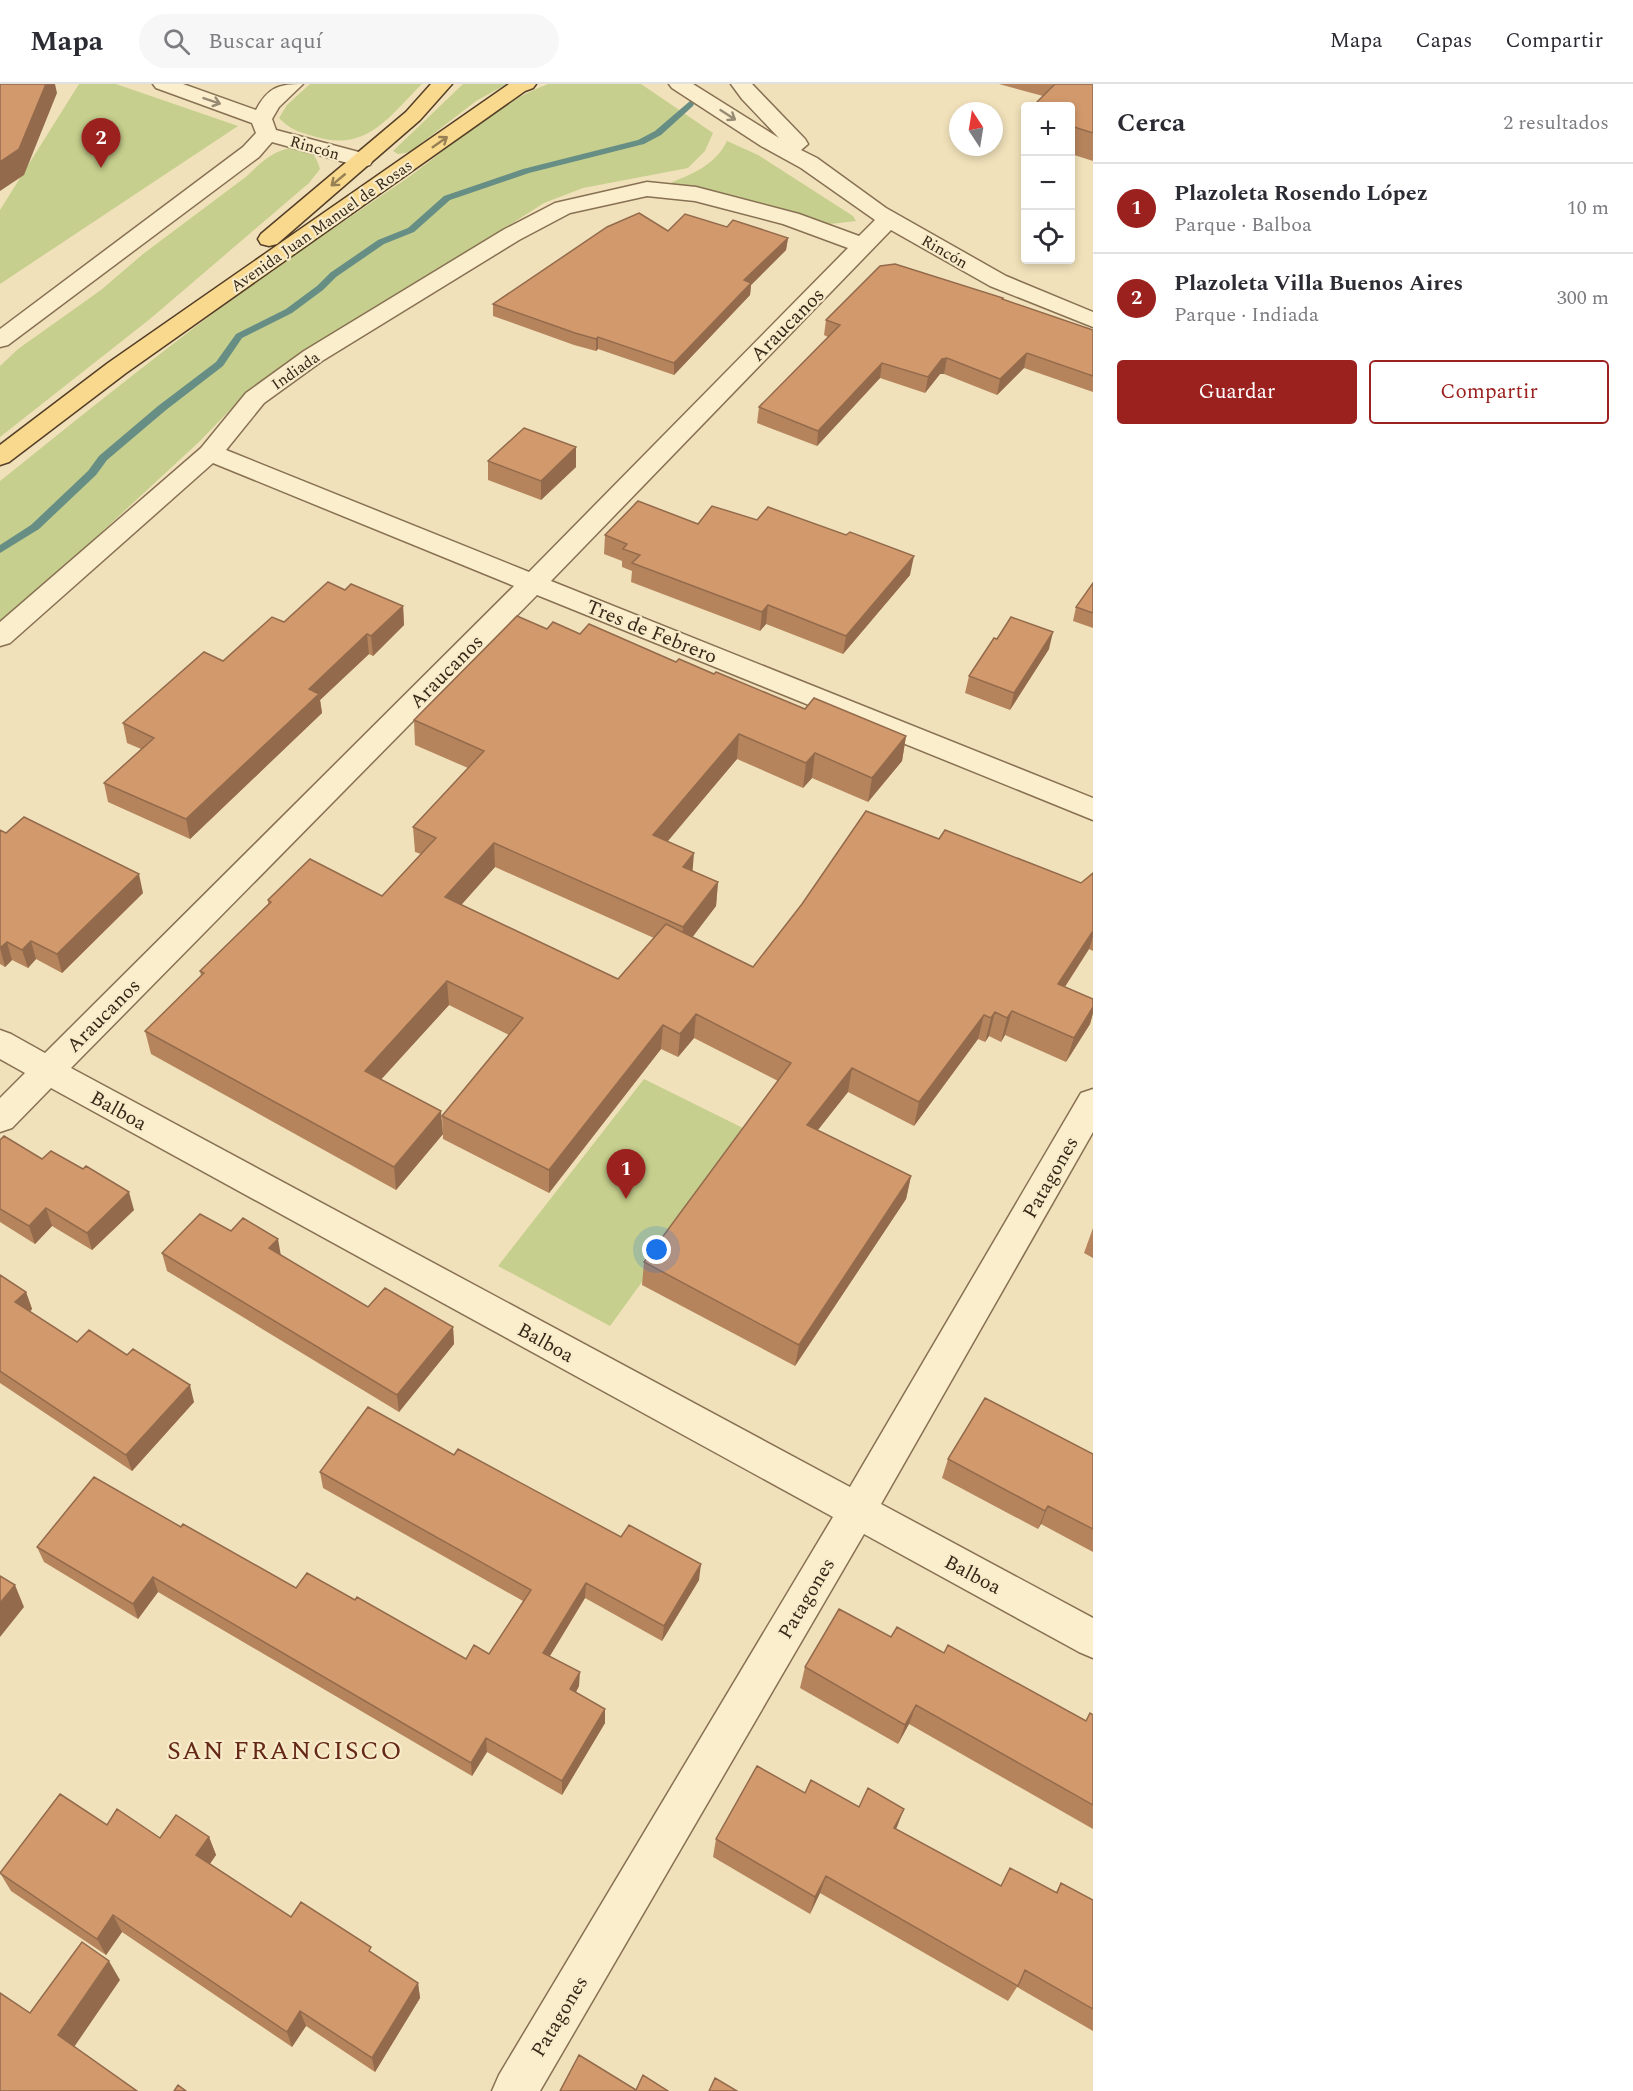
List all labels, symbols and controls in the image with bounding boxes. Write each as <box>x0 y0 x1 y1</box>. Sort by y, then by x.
search box <box>139 14 559 68</box>
text: Mapa <box>30 20 103 63</box>
icon: search <box>160 25 193 58</box>
text: Buscar aquí <box>208 25 322 58</box>
text: Mapa <box>1330 25 1383 57</box>
text: Capas <box>1416 25 1472 57</box>
text: Compartir <box>1505 25 1603 57</box>
one-way arrow <box>202 97 221 108</box>
north arrow <box>949 102 1003 156</box>
map controls <box>1021 102 1075 264</box>
button: + <box>1021 102 1075 156</box>
text: Cerca <box>1117 103 1185 143</box>
text: 2 resultados <box>1503 108 1609 138</box>
one-way arrow <box>720 109 737 122</box>
pin: 2 <box>82 118 120 168</box>
street label: Rincón <box>287 129 342 166</box>
one-way arrow <box>432 136 448 148</box>
street label: Avenida Juan Manuel de Rosas <box>226 154 418 298</box>
button: − <box>1021 156 1075 210</box>
one-way arrow <box>330 174 346 187</box>
text: Plazoleta Rosendo López <box>1174 177 1428 210</box>
text: 1 <box>1131 193 1142 223</box>
text: 10 m <box>1567 193 1609 223</box>
button: locate <box>1021 210 1075 264</box>
text: Parque · Balboa <box>1174 210 1312 240</box>
street label: Rincón <box>917 229 972 275</box>
text: Plazoleta Villa Buenos Aires <box>1174 267 1463 300</box>
street label: Araucanos <box>744 281 832 369</box>
text: 2 <box>1131 283 1142 313</box>
text: 300 m <box>1557 283 1609 313</box>
text: Parque · Indiada <box>1174 300 1319 330</box>
street label: Indiada <box>267 345 325 396</box>
button: Guardar <box>1117 360 1357 424</box>
button: Compartir <box>1369 360 1609 424</box>
street label: Tres de Febrero <box>582 592 722 672</box>
street label: Araucanos <box>403 628 491 716</box>
street label: Araucanos <box>60 972 148 1060</box>
street label: Balboa <box>85 1083 153 1139</box>
street label: Patagones <box>1015 1131 1086 1224</box>
pin: 1 <box>606 1150 646 1199</box>
your location <box>642 1235 671 1264</box>
street label: Balboa <box>512 1315 580 1371</box>
street label: Balboa <box>939 1547 1007 1602</box>
street label: Patagones <box>771 1552 843 1645</box>
district label: SAN FRANCISCO <box>167 1731 403 1771</box>
street label: Patagones <box>524 1970 596 2063</box>

